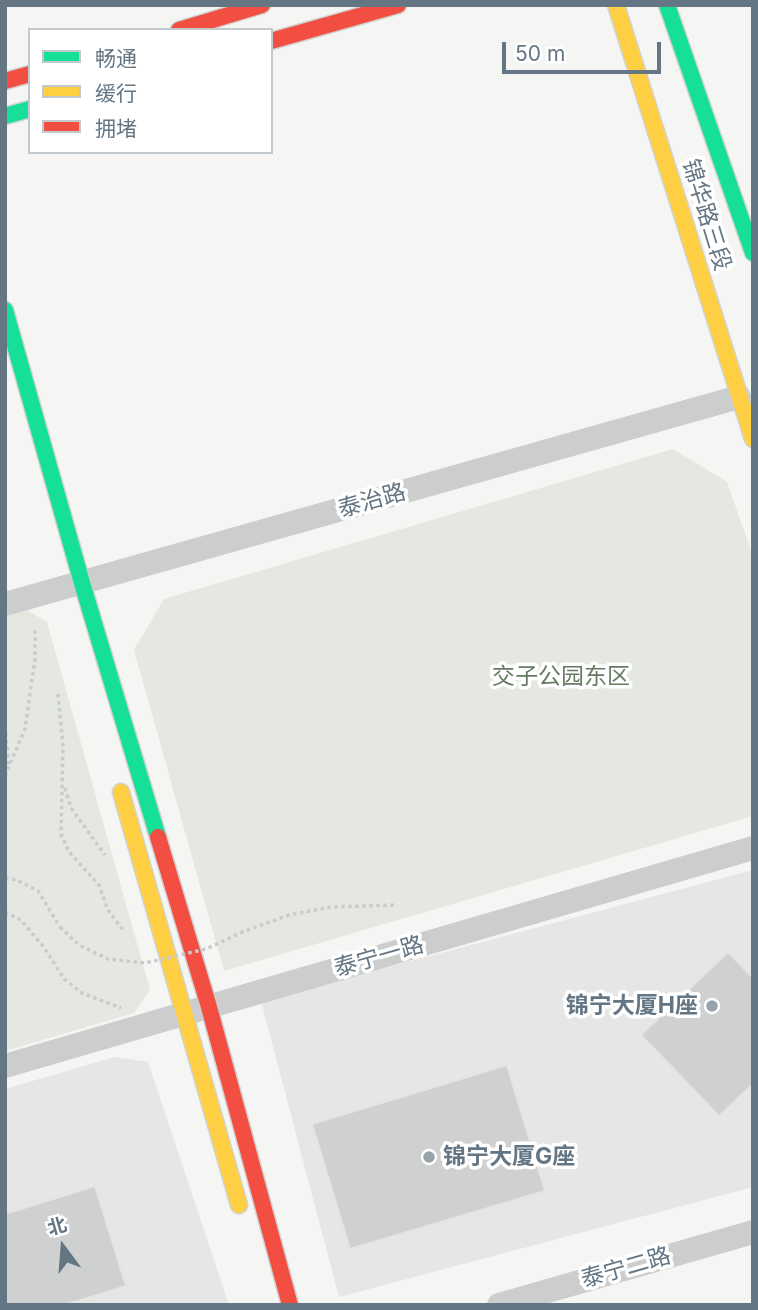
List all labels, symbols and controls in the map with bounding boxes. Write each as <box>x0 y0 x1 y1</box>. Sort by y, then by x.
legend <box>28 28 273 154</box>
scale bar <box>506 28 665 72</box>
text: 50 m <box>515 41 565 66</box>
text: 畅通 <box>95 46 137 71</box>
text: 缓行 <box>95 81 137 106</box>
text: 拥堵 <box>95 116 137 141</box>
street label: 锦华路三段 <box>676 156 736 274</box>
street label: 泰治路 <box>335 478 409 524</box>
park label: 交子公园东区 <box>492 663 630 691</box>
street label: 泰宁一路 <box>331 931 427 983</box>
place label: 锦宁大厦H座 <box>566 992 698 1020</box>
marker: 锦宁大厦H座 <box>704 998 720 1014</box>
place label: 锦宁大厦G座 <box>443 1143 575 1171</box>
marker: 锦宁大厦G座 <box>421 1149 437 1165</box>
north arrow <box>28 1212 98 1282</box>
text: 北 <box>45 1213 69 1240</box>
street label: 泰宁二路 <box>578 1242 674 1294</box>

